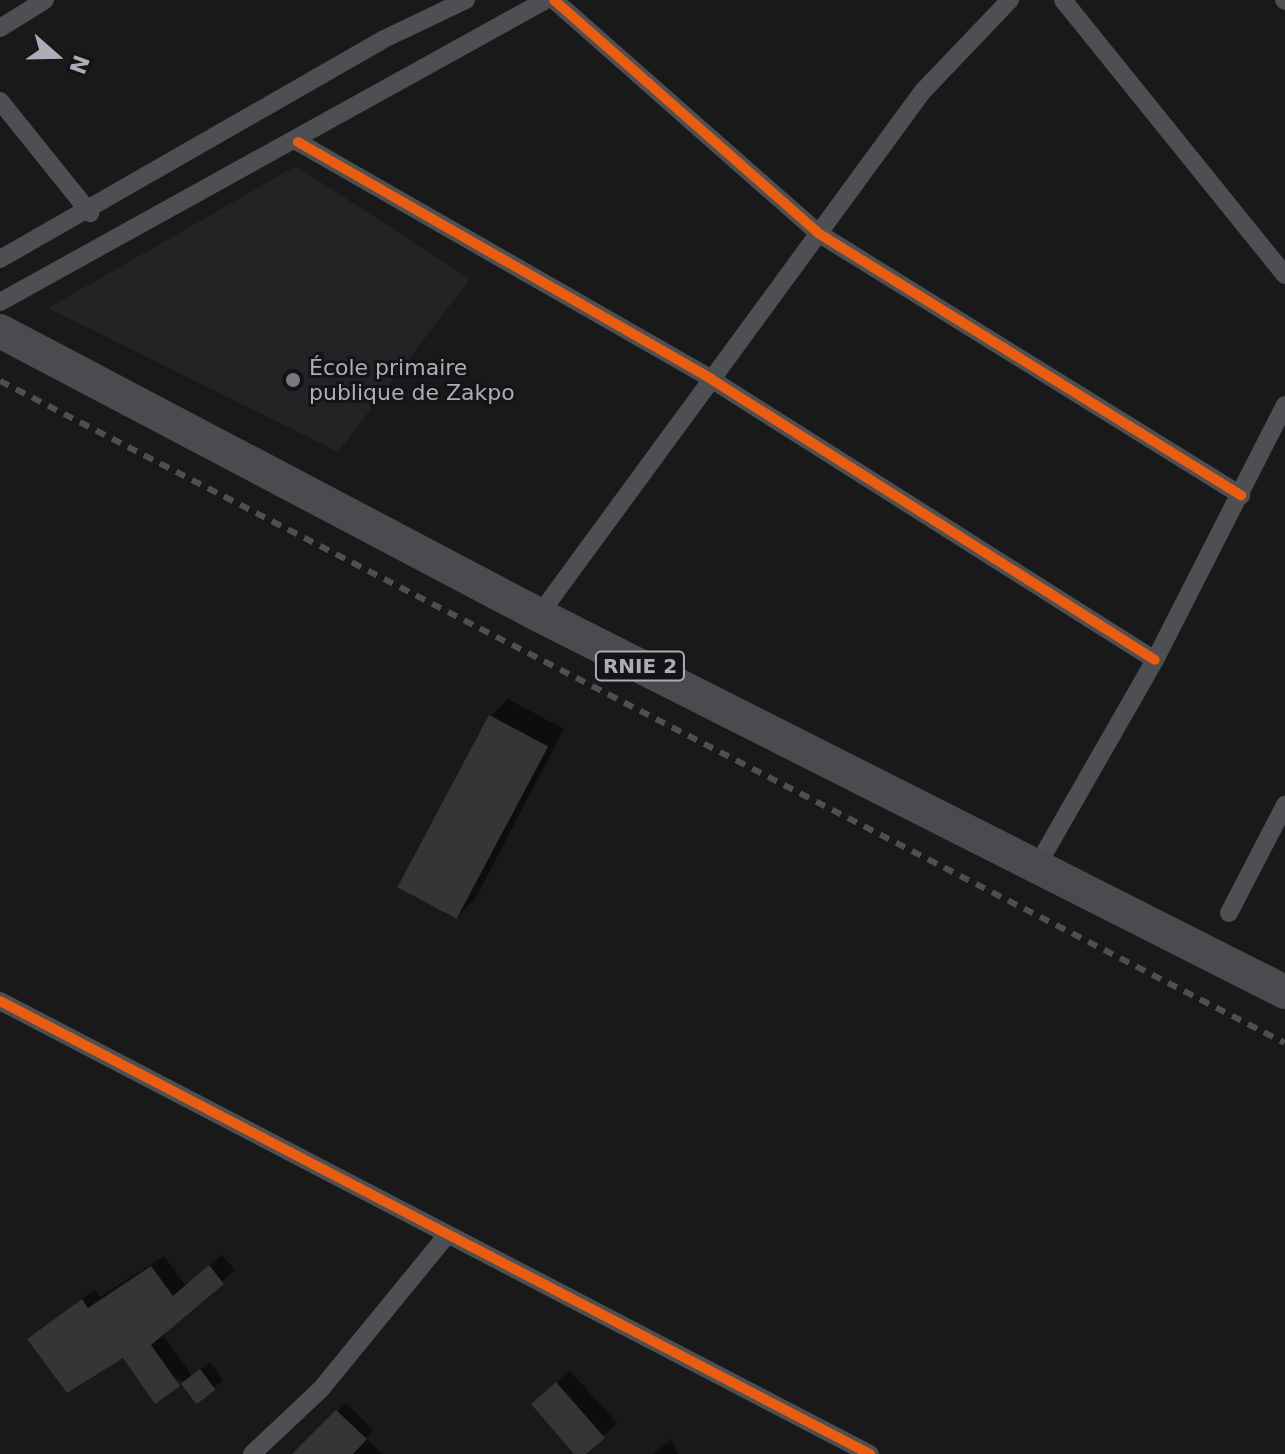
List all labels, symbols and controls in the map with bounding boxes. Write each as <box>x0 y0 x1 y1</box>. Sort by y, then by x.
north arrow <box>16 16 96 96</box>
text: N <box>64 51 94 77</box>
place label: École primaire publique de Zakpo <box>309 354 515 406</box>
marker: École primaire publique de Zakpo <box>284 371 302 389</box>
road number: RNIE 2 <box>594 650 686 682</box>

